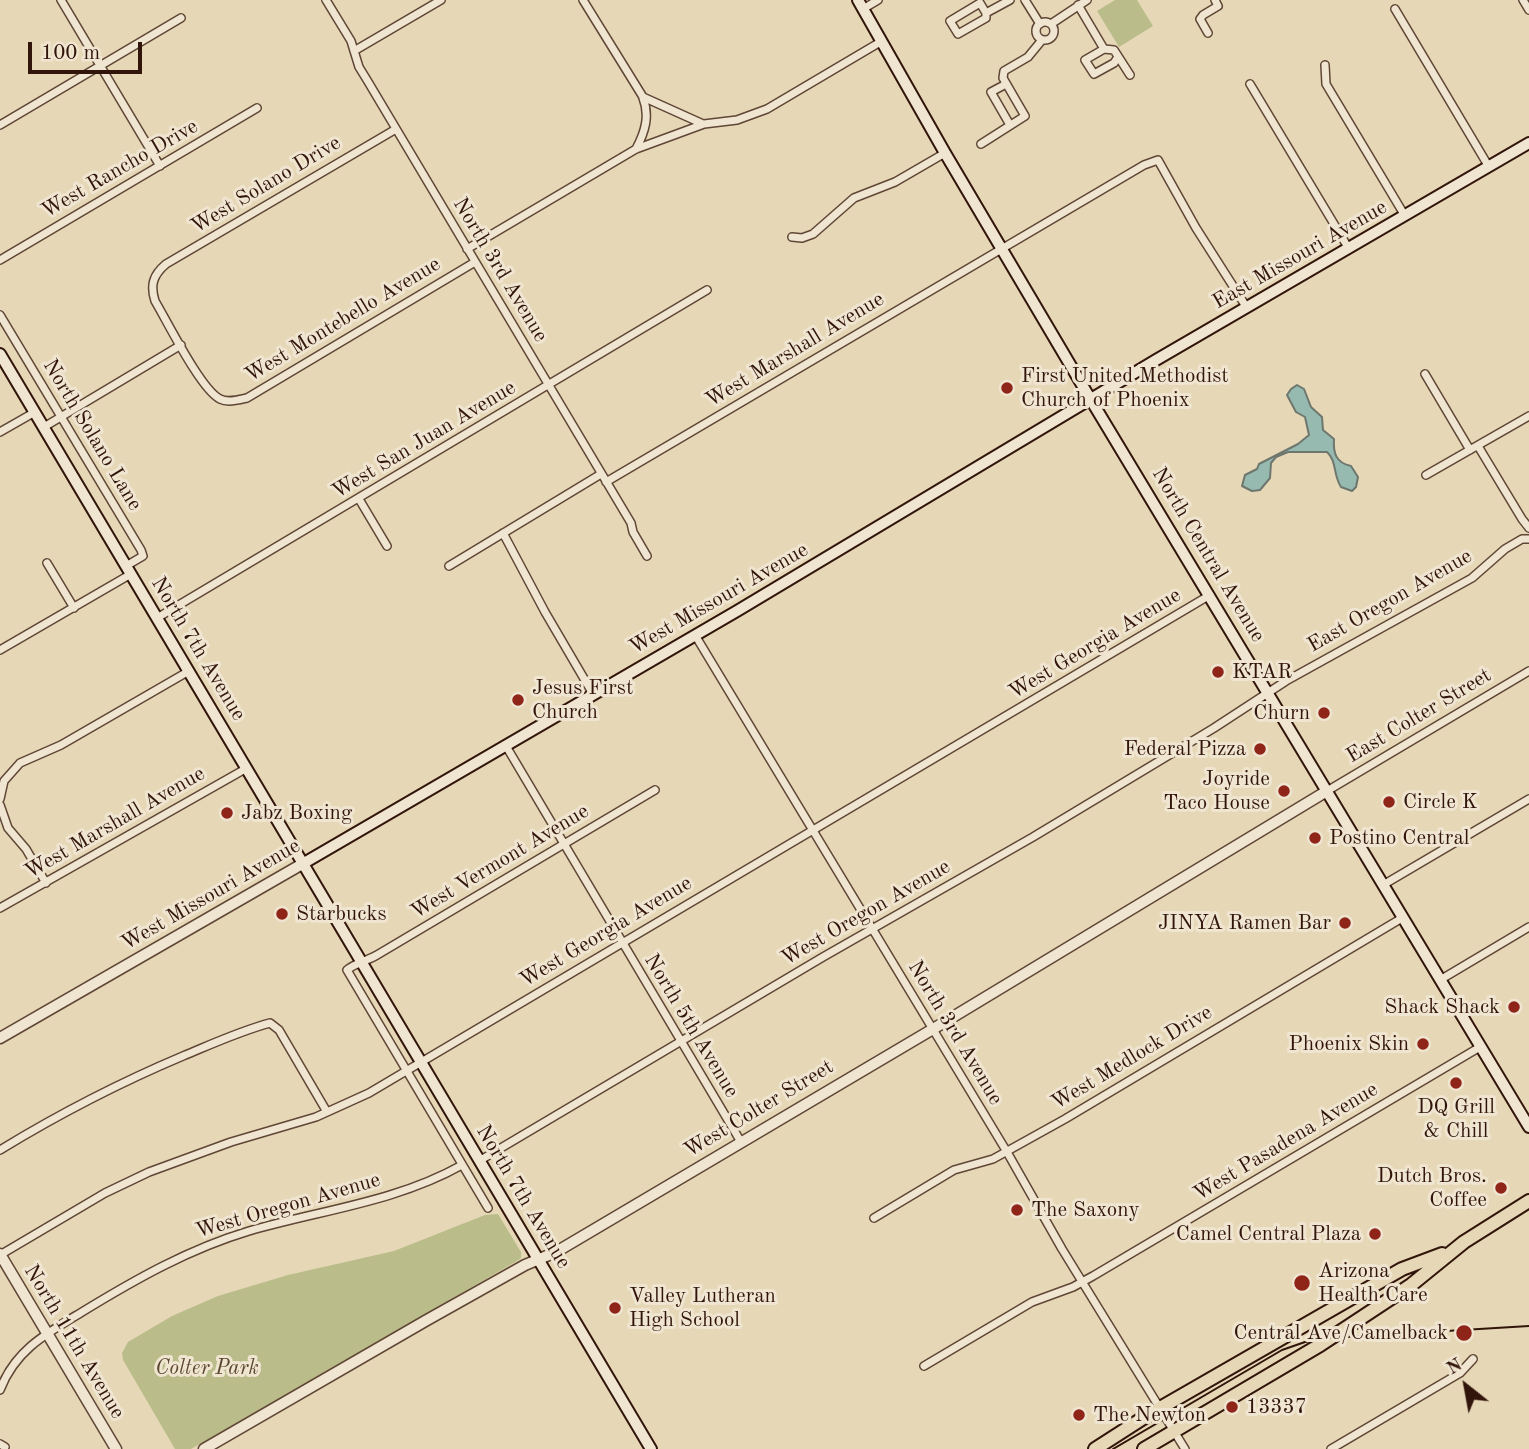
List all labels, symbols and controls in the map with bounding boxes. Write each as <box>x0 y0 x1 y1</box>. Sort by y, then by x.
scale bar <box>32 28 145 72</box>
text: 100 m <box>41 43 100 64</box>
street label: West Rancho Drive <box>37 114 203 224</box>
street label: West Solano Drive <box>187 130 345 240</box>
street label: North 3rd Avenue <box>447 193 553 347</box>
street label: East Missouri Avenue <box>1208 195 1392 315</box>
street label: West Montebello Avenue <box>241 252 445 388</box>
street label: West Marshall Avenue <box>701 287 889 413</box>
street label: North Solano Lane <box>37 355 147 515</box>
place label: First United Methodist Church of Phoenix <box>1021 363 1229 413</box>
street label: West San Juan Avenue <box>328 375 520 505</box>
marker: First United Methodist Church of Phoenix <box>999 380 1015 396</box>
street label: North Central Avenue <box>1146 463 1270 647</box>
street label: West Missouri Avenue <box>625 537 813 661</box>
street label: East Oregon Avenue <box>1303 544 1477 658</box>
street label: North 7th Avenue <box>145 572 251 726</box>
street label: West Georgia Avenue <box>1004 583 1186 705</box>
place label: KTAR <box>1232 659 1292 685</box>
street label: East Colter Street <box>1342 663 1496 769</box>
marker: KTAR <box>1210 664 1226 680</box>
place label: Jesus First Church <box>532 675 633 725</box>
marker: Jesus First Church <box>510 692 526 708</box>
place label: Churn <box>1253 700 1310 726</box>
marker: Churn <box>1316 705 1332 721</box>
place label: Federal Pizza <box>1124 736 1246 762</box>
marker: Federal Pizza <box>1252 741 1268 757</box>
street label: West Marshall Avenue <box>20 761 210 885</box>
place label: Joyride Taco House <box>1163 766 1270 816</box>
marker: Joyride Taco House <box>1276 783 1292 799</box>
place label: Circle K <box>1403 789 1478 815</box>
marker: Circle K <box>1381 794 1397 810</box>
street label: West Vermont Avenue <box>406 799 594 925</box>
place label: Jabz Boxing <box>241 800 352 826</box>
marker: Jabz Boxing <box>219 805 235 821</box>
place label: Postino Central <box>1329 825 1469 851</box>
marker: Postino Central <box>1307 830 1323 846</box>
street label: West Missouri Avenue <box>117 833 305 957</box>
street label: West Oregon Avenue <box>777 854 955 972</box>
street label: West Georgia Avenue <box>515 871 697 993</box>
place label: Starbucks <box>296 901 387 927</box>
marker: Starbucks <box>274 906 290 922</box>
place label: JINYA Ramen Bar <box>1158 910 1331 936</box>
marker: JINYA Ramen Bar <box>1337 915 1353 931</box>
street label: North 5th Avenue <box>638 949 744 1103</box>
street label: North 3rd Avenue <box>902 956 1008 1110</box>
place label: Shack Shack <box>1384 994 1500 1020</box>
marker: Shack Shack <box>1506 999 1522 1015</box>
street label: West Medlock Drive <box>1047 1000 1217 1116</box>
place label: Phoenix Skin <box>1288 1031 1409 1057</box>
marker: Phoenix Skin <box>1415 1036 1431 1052</box>
street label: West Colter Street <box>680 1054 838 1164</box>
marker: DQ Grill & Chill <box>1448 1075 1464 1091</box>
street label: West Pasadena Avenue <box>1189 1077 1383 1207</box>
place label: DQ Grill & Chill <box>1417 1094 1495 1144</box>
street label: North 7th Avenue <box>470 1120 576 1274</box>
place label: Dutch Bros. Coffee <box>1377 1163 1487 1213</box>
street label: West Oregon Avenue <box>193 1168 383 1244</box>
marker: Dutch Bros. Coffee <box>1493 1180 1509 1196</box>
place label: The Saxony <box>1031 1197 1140 1223</box>
marker: The Saxony <box>1009 1202 1025 1218</box>
place label: Camel Central Plaza <box>1176 1221 1361 1247</box>
marker: Camel Central Plaza <box>1367 1226 1383 1242</box>
place label: Arizona Health Care <box>1318 1258 1428 1308</box>
street label: North 11th Avenue <box>18 1260 130 1424</box>
marker: Arizona Health Care <box>1292 1273 1312 1293</box>
place label: Valley Lutheran High School <box>629 1283 776 1333</box>
marker: Valley Lutheran High School <box>607 1300 623 1316</box>
place label: Central Ave/Camelback <box>1233 1320 1448 1346</box>
marker: Central Ave/Camelback <box>1454 1323 1474 1343</box>
north arrow <box>1431 1351 1501 1421</box>
park label: Colter Park <box>155 1355 259 1381</box>
text: N <box>1444 1356 1466 1379</box>
place label: 13337 <box>1246 1394 1307 1420</box>
marker: 13337 <box>1224 1399 1240 1415</box>
place label: The Newton <box>1093 1402 1206 1428</box>
marker: The Newton <box>1071 1407 1087 1423</box>

